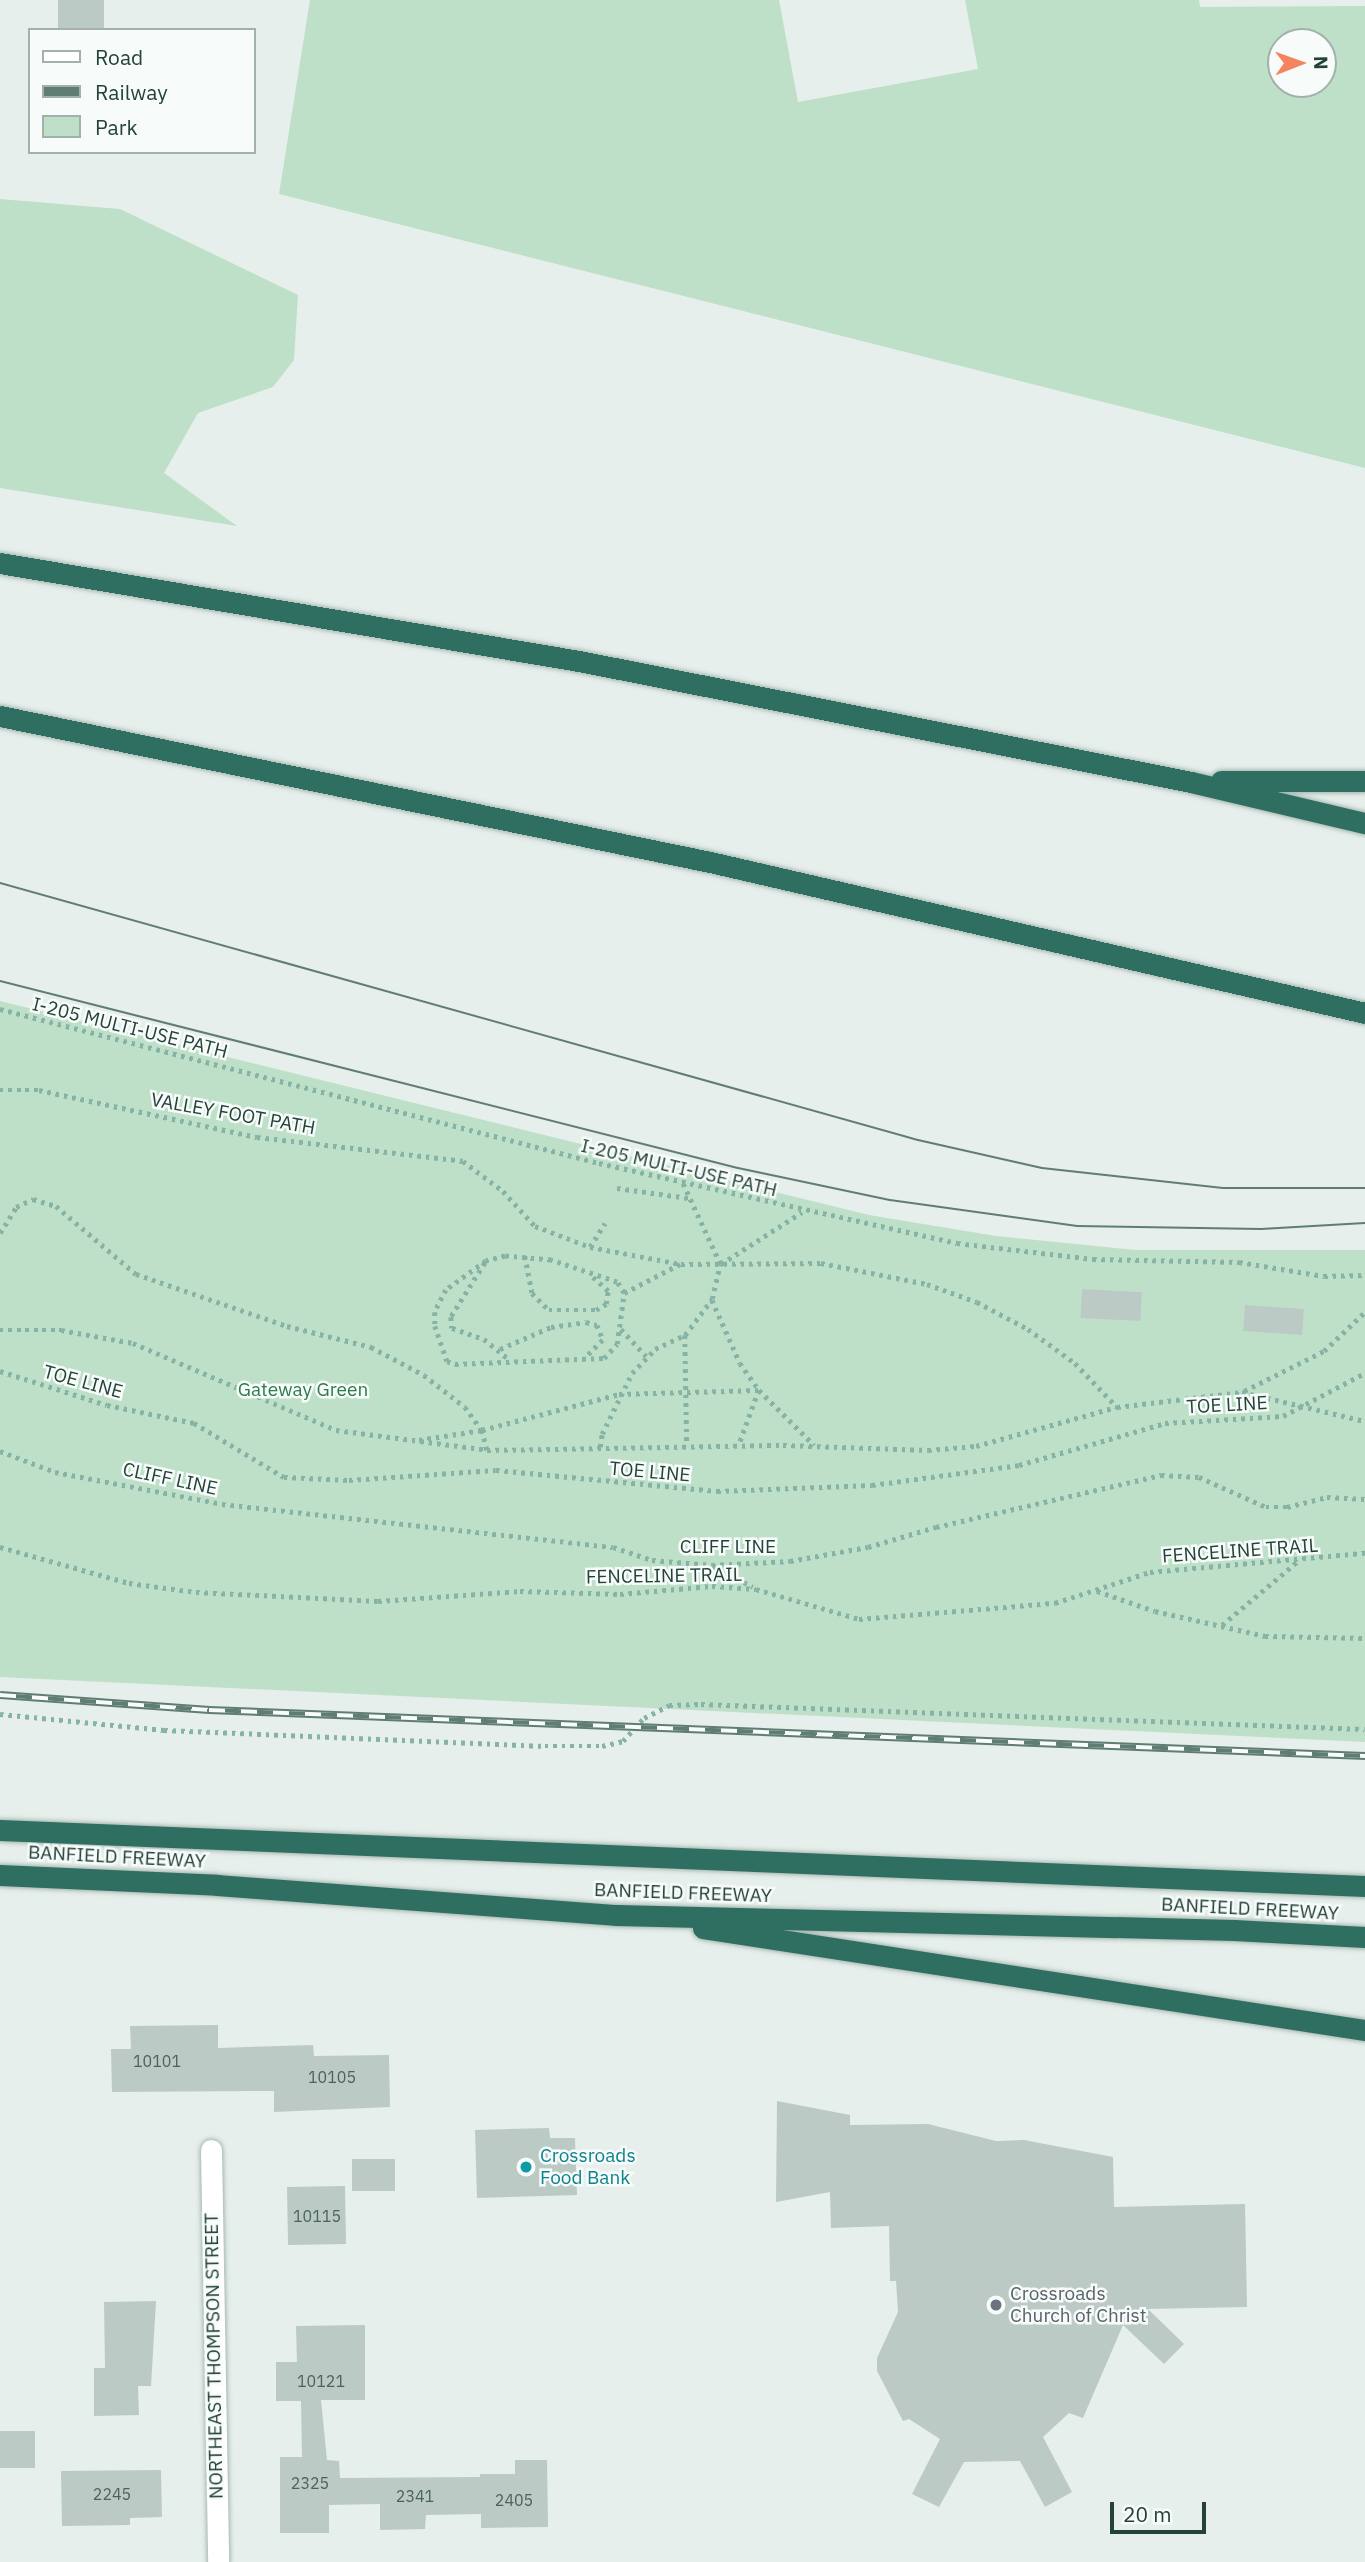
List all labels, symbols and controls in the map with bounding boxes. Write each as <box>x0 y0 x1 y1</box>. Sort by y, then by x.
legend <box>28 28 256 154</box>
north arrow <box>1267 28 1337 98</box>
text: Road <box>95 43 143 71</box>
text: N <box>1309 56 1333 70</box>
text: Railway <box>95 78 168 106</box>
text: Park <box>95 113 138 141</box>
street label: I-205 MULTI-USE PATH <box>30 993 230 1063</box>
street label: VALLEY FOOT PATH <box>149 1088 317 1140</box>
street label: I-205 MULTI-USE PATH <box>579 1134 779 1202</box>
street label: TOE LINE <box>41 1360 125 1404</box>
park label: Gateway Green <box>238 1379 368 1401</box>
street label: TOE LINE <box>1186 1391 1268 1419</box>
street label: TOE LINE <box>609 1457 691 1487</box>
street label: CLIFF LINE <box>121 1458 219 1500</box>
street label: FENCELINE TRAIL <box>1161 1534 1319 1568</box>
street label: CLIFF LINE <box>680 1536 776 1558</box>
street label: FENCELINE TRAIL <box>586 1563 742 1589</box>
street label: BANFIELD FREEWAY <box>27 1841 207 1873</box>
street label: BANFIELD FREEWAY <box>594 1878 772 1908</box>
street label: BANFIELD FREEWAY <box>1160 1893 1340 1925</box>
house number: 10101 <box>133 2051 181 2071</box>
house number: 10105 <box>308 2067 356 2087</box>
place label: Crossroads Food Bank <box>540 2145 636 2189</box>
marker: Crossroads Food Bank <box>518 2159 534 2175</box>
house number: 10115 <box>293 2206 341 2226</box>
street label: NORTHEAST THOMPSON STREET <box>200 2213 228 2499</box>
place label: Crossroads Church of Christ <box>1010 2283 1146 2327</box>
marker: Crossroads Church of Christ <box>988 2297 1004 2313</box>
house number: 10121 <box>297 2371 345 2391</box>
house number: 2325 <box>291 2473 329 2493</box>
house number: 2245 <box>93 2484 131 2504</box>
house number: 2341 <box>396 2486 434 2506</box>
scale bar <box>1113 2488 1209 2532</box>
house number: 2405 <box>495 2490 533 2510</box>
text: 20 m <box>1123 2500 1172 2528</box>

